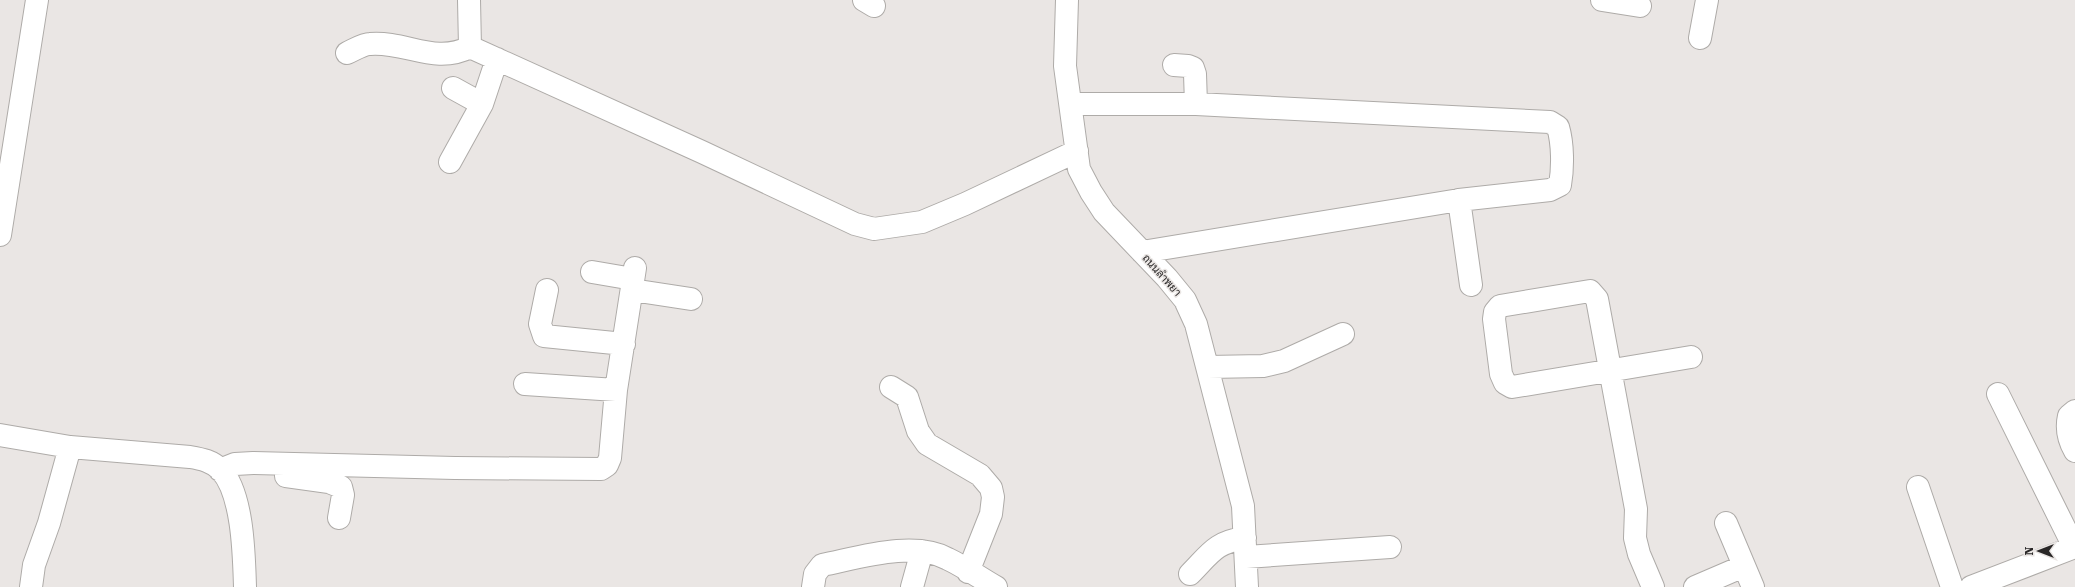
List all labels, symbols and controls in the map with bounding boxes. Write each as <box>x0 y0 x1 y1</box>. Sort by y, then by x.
street label: ถนนลำพยา <box>1140 251 1184 299</box>
north arrow <box>2019 531 2059 571</box>
text: N <box>2023 546 2036 555</box>

